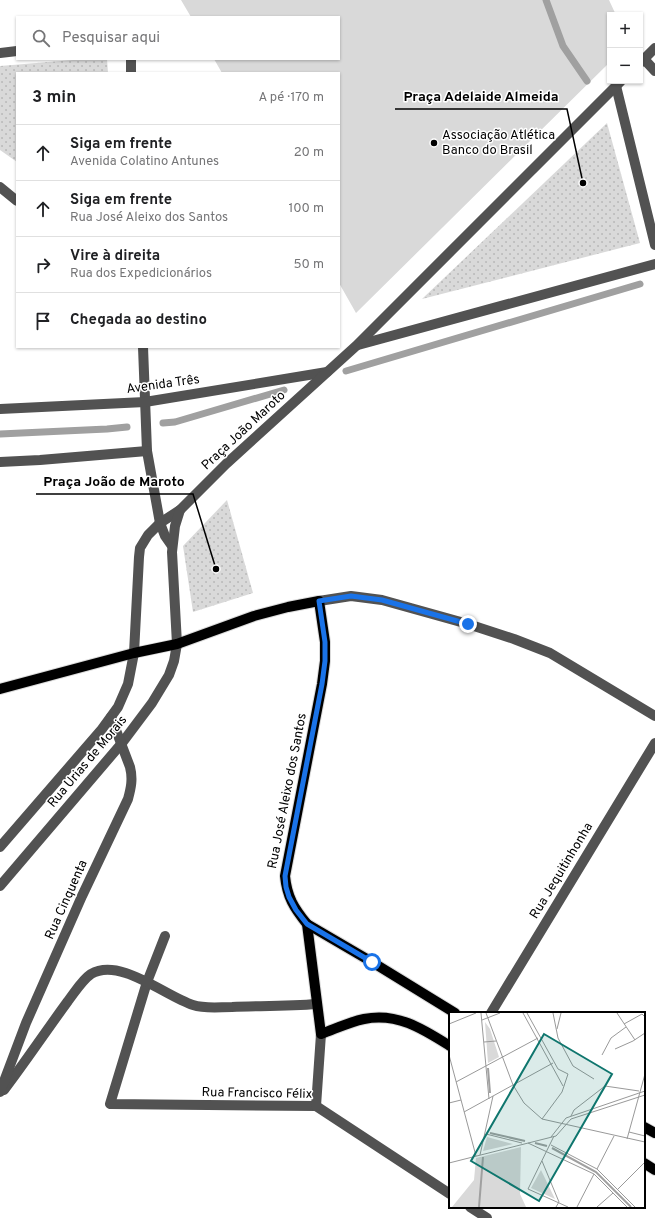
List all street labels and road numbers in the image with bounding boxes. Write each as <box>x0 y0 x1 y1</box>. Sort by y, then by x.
street label: Avenida Três <box>125 372 201 398</box>
street label: Praça João Maroto <box>199 388 289 474</box>
street label: Rua José Aleixo dos Santos <box>265 712 311 870</box>
street label: Rua Urias de Morais <box>45 713 131 811</box>
street label: Rua Jequitinhonha <box>527 820 597 922</box>
street label: Rua Cinquenta <box>42 858 92 942</box>
street label: Rua Francisco Félix <box>201 1085 313 1103</box>

